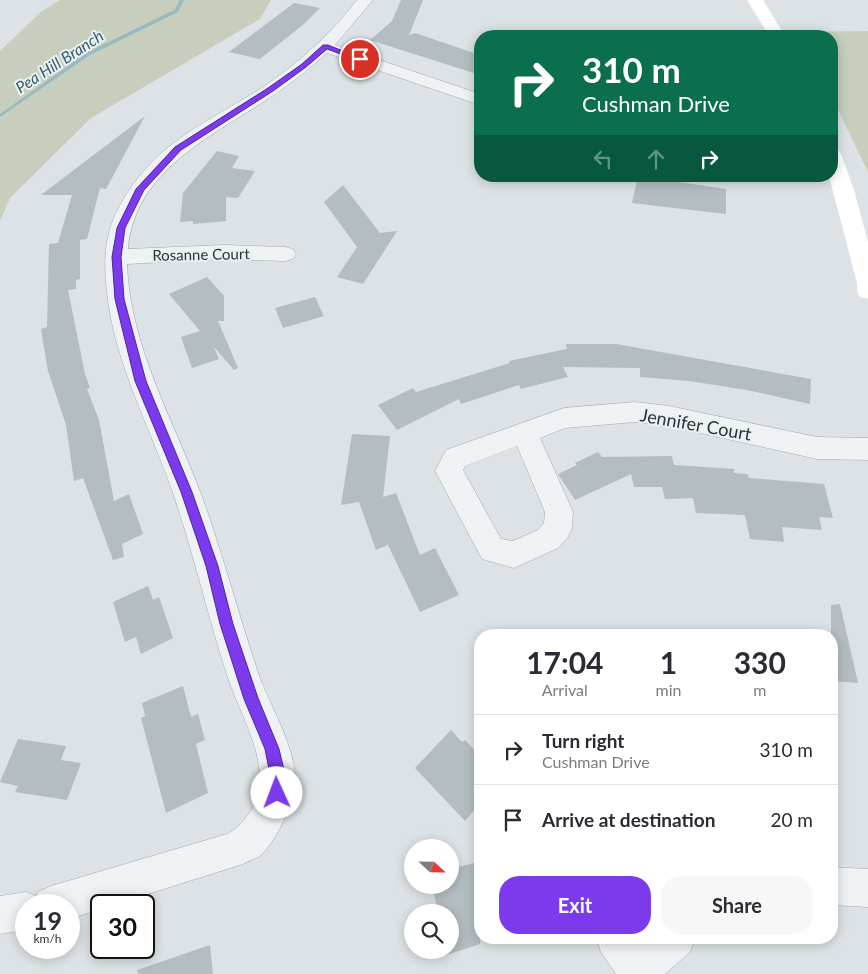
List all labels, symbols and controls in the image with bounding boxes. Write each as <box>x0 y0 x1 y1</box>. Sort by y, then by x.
water label: Pea Hill Branch <box>11 26 107 96</box>
pin <box>339 38 381 80</box>
icon: arrive <box>346 45 374 73</box>
text: 310 m <box>582 48 681 90</box>
icon: right <box>499 50 564 115</box>
text: Cushman Drive <box>582 90 730 117</box>
icon: left <box>589 145 617 173</box>
icon: ahead <box>642 145 670 173</box>
icon: right <box>695 145 723 173</box>
street label: Rosanne Court <box>152 244 250 264</box>
street label: Jennifer Court <box>639 403 754 445</box>
text: 17:04 <box>526 644 603 680</box>
text: 1 <box>660 644 677 680</box>
text: 330 <box>734 644 786 680</box>
text: Arrival <box>542 680 588 699</box>
text: min <box>656 680 682 699</box>
text: m <box>753 680 766 699</box>
text: Turn right <box>542 729 624 752</box>
icon: right <box>499 736 527 764</box>
text: 310 m <box>759 738 813 761</box>
text: Cushman Drive <box>542 752 650 771</box>
position arrow <box>250 766 302 818</box>
icon: arrive <box>499 806 527 834</box>
text: Arrive at destination <box>542 808 715 831</box>
text: 20 m <box>770 808 813 831</box>
north arrow <box>404 839 459 894</box>
map controls <box>404 839 459 959</box>
button: Exit <box>499 876 651 934</box>
button: Share <box>661 876 813 934</box>
speed limit sign: 30 <box>90 894 155 959</box>
button: search <box>404 904 459 959</box>
text: 19 <box>33 905 62 935</box>
text: km/h <box>33 931 62 946</box>

